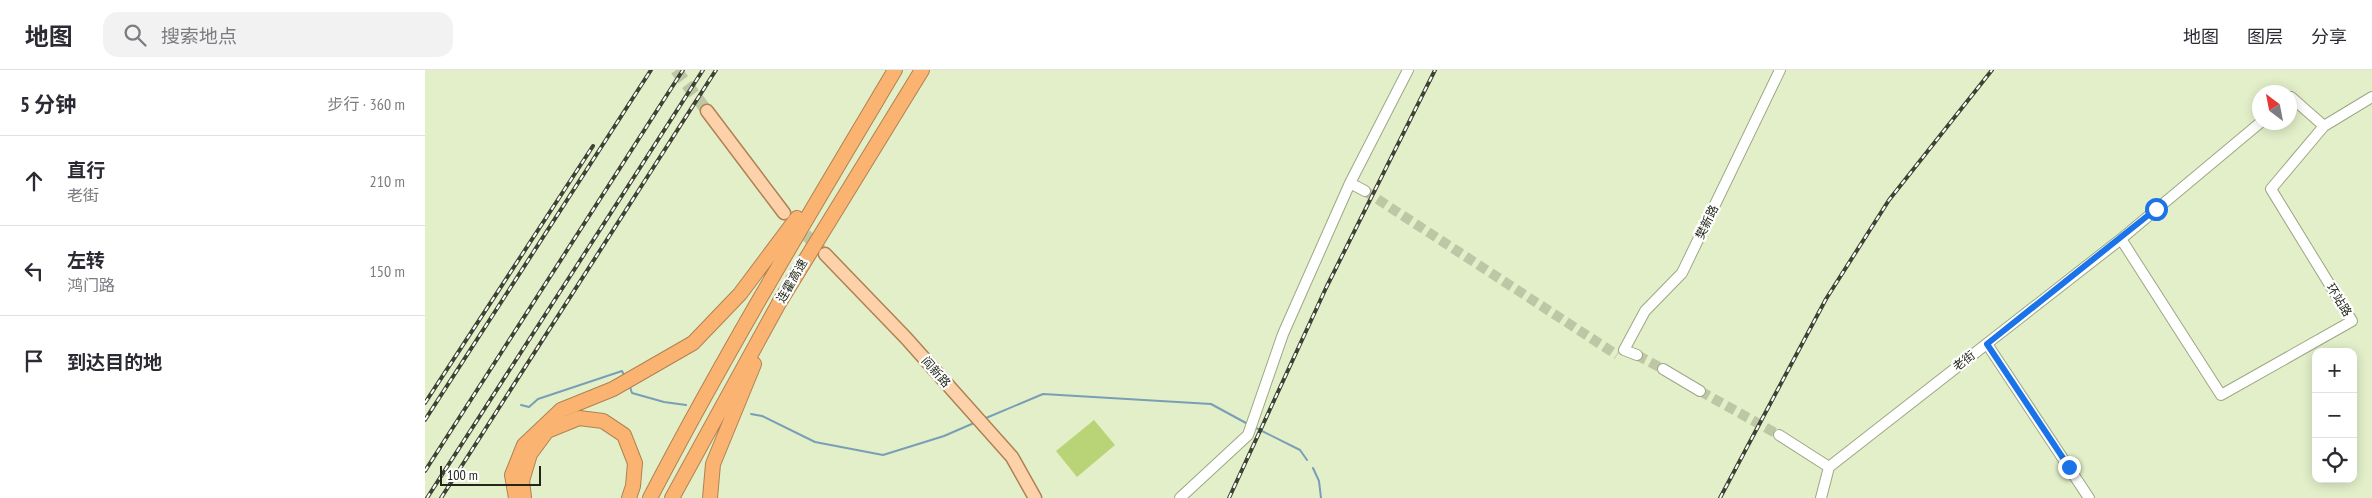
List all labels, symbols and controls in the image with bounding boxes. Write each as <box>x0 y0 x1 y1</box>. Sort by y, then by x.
search box <box>103 12 453 57</box>
text: 地图 <box>25 21 73 52</box>
icon: search <box>121 21 149 49</box>
text: 搜索地点 <box>161 24 237 48</box>
text: 地图 <box>2183 25 2219 48</box>
text: 图层 <box>2247 25 2283 48</box>
text: 分享 <box>2311 25 2347 48</box>
north arrow <box>2252 85 2297 130</box>
text: 5 分钟 <box>20 91 76 118</box>
text: 步行 · 360 m <box>327 94 405 114</box>
text: 直行 <box>67 158 105 182</box>
icon: ahead <box>20 167 48 195</box>
text: 210 m <box>370 171 405 191</box>
text: 老街 <box>67 185 99 205</box>
route start <box>2145 198 2168 221</box>
street label: 樊新路 <box>1692 202 1721 241</box>
text: 左转 <box>67 248 105 272</box>
street label: 连霍高速 <box>773 256 810 305</box>
icon: left <box>20 257 48 285</box>
text: 150 m <box>370 261 405 281</box>
text: 鸿门路 <box>67 275 115 295</box>
street label: 环站路 <box>2324 280 2355 319</box>
icon: arrive <box>20 347 48 375</box>
street label: 老街 <box>1950 347 1978 374</box>
map controls <box>2312 348 2357 483</box>
button: + <box>2312 348 2357 393</box>
text: 到达目的地 <box>67 350 162 374</box>
street label: 阎新路 <box>919 353 954 390</box>
button: − <box>2312 393 2357 438</box>
button: locate <box>2312 438 2357 483</box>
route end <box>2058 456 2081 479</box>
scale bar <box>440 463 541 486</box>
text: 100 m <box>447 466 478 484</box>

